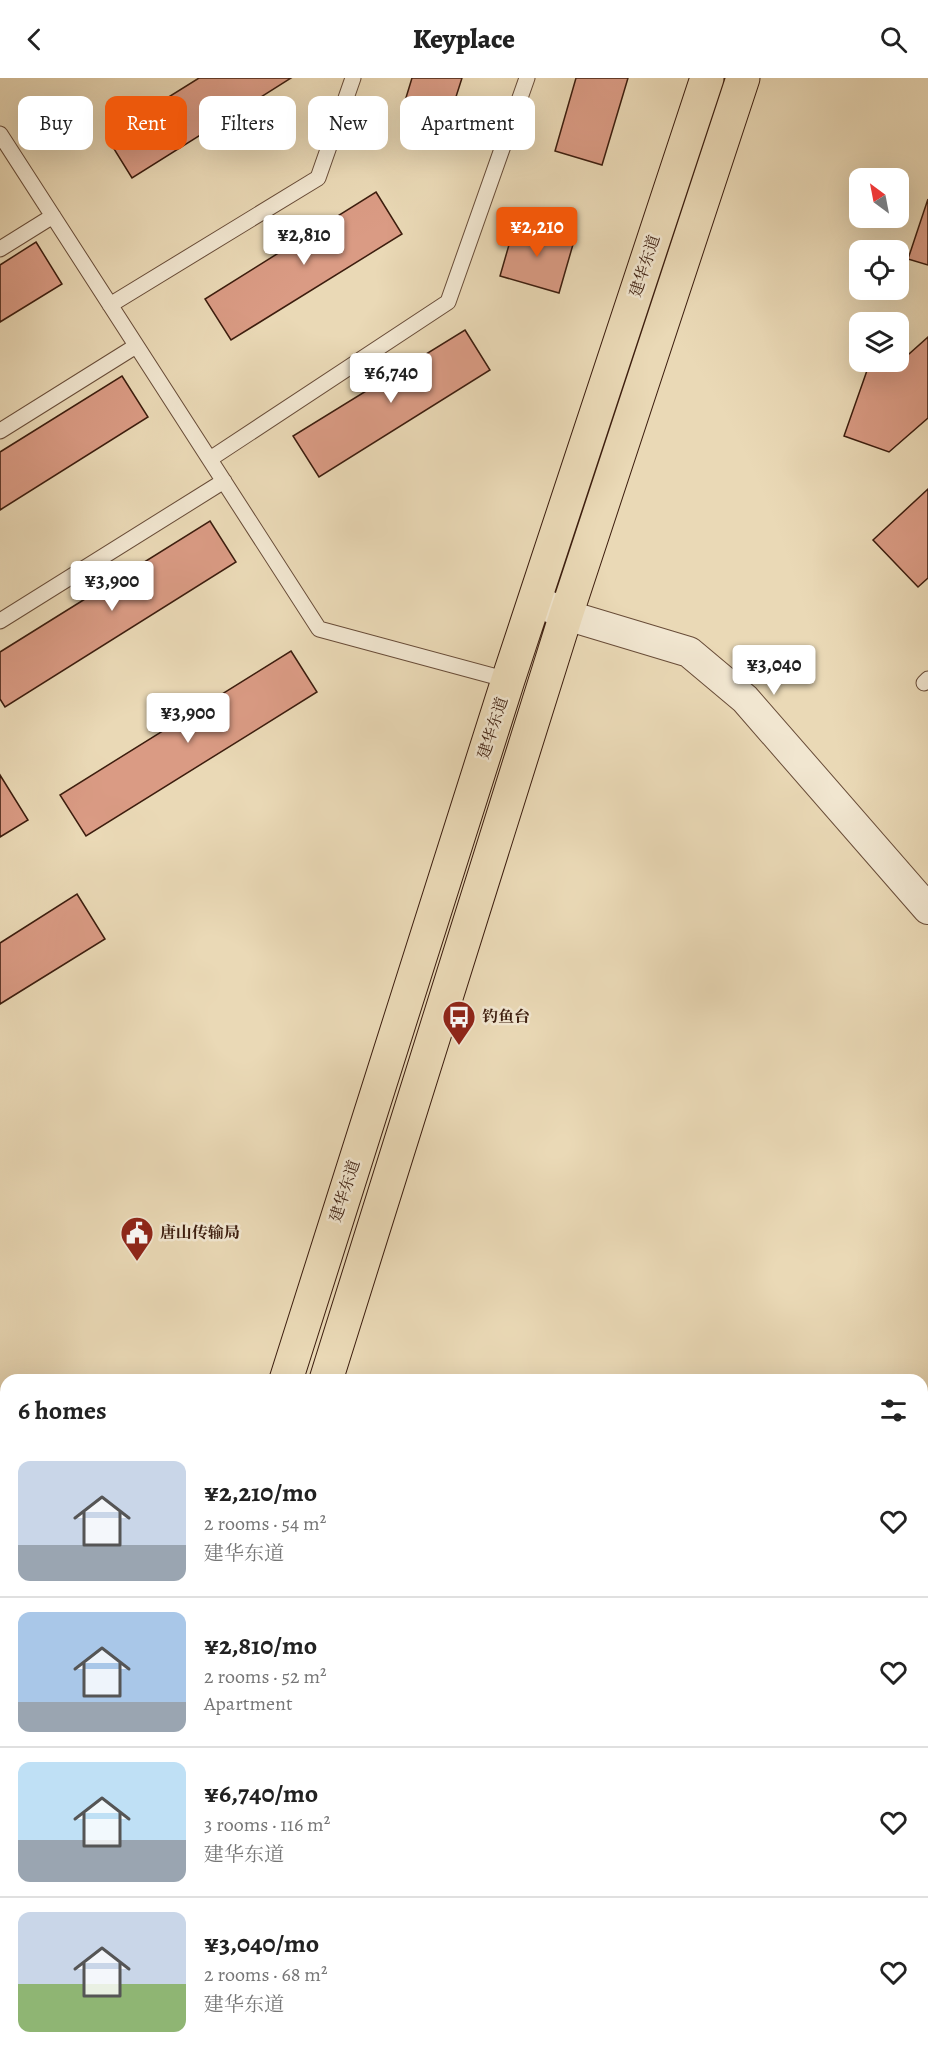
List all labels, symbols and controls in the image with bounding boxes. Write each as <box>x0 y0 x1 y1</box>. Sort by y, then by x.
text: Keyplace <box>413 21 515 57</box>
icon: back <box>18 23 51 56</box>
icon: search <box>877 23 910 56</box>
chip: Buy <box>18 96 93 150</box>
chip: Rent <box>105 96 187 150</box>
chip: Filters <box>199 96 296 150</box>
chip: New <box>308 96 388 150</box>
chip: Apartment <box>400 96 535 150</box>
north arrow <box>849 168 909 228</box>
map controls <box>849 168 909 372</box>
pin: ¥2,210 <box>488 207 586 258</box>
text: ¥2,210 <box>510 213 564 240</box>
pin: ¥2,810 <box>255 215 353 266</box>
text: ¥2,810 <box>277 221 331 248</box>
street label: 建华东道 <box>625 232 665 300</box>
button: locate <box>849 240 909 300</box>
button: layers <box>849 312 909 372</box>
pin: ¥6,740 <box>342 353 440 404</box>
text: ¥6,740 <box>364 359 418 386</box>
pin: ¥3,900 <box>63 561 161 612</box>
text: ¥3,900 <box>85 567 139 594</box>
pin: ¥3,040 <box>725 645 823 696</box>
text: ¥3,040 <box>747 651 801 678</box>
pin: ¥3,900 <box>139 693 237 744</box>
street label: 建华东道 <box>473 694 513 762</box>
text: ¥3,900 <box>161 699 215 726</box>
bus stop icon: 钓鱼台 <box>441 999 477 1046</box>
place label: 钓鱼台 <box>482 1006 530 1028</box>
street label: 建华东道 <box>325 1157 365 1225</box>
public building icon: 唐山传输局 <box>119 1215 155 1262</box>
place label: 唐山传输局 <box>160 1222 240 1244</box>
text: 6 homes <box>18 1393 107 1428</box>
icon: filters <box>877 1394 910 1427</box>
text: ¥2,210/mo <box>204 1475 317 1510</box>
icon: home <box>66 1485 138 1557</box>
icon: heart <box>877 1505 910 1538</box>
text: 2 rooms · 54 m² <box>204 1510 326 1537</box>
text: 建华东道 <box>204 1540 284 1567</box>
text: ¥2,810/mo <box>204 1628 317 1663</box>
icon: home <box>66 1636 138 1708</box>
icon: heart <box>877 1656 910 1689</box>
text: 2 rooms · 52 m² <box>204 1663 327 1690</box>
text: Apartment <box>204 1690 293 1717</box>
text: ¥6,740/mo <box>204 1776 318 1811</box>
icon: home <box>66 1786 138 1858</box>
icon: heart <box>877 1806 910 1839</box>
text: 3 rooms · 116 m² <box>204 1811 330 1838</box>
text: 建华东道 <box>204 1841 284 1868</box>
text: ¥3,040/mo <box>204 1926 319 1961</box>
icon: home <box>66 1936 138 2008</box>
icon: heart <box>877 1956 910 1989</box>
text: 2 rooms · 68 m² <box>204 1961 328 1988</box>
text: 建华东道 <box>204 1991 284 2018</box>

